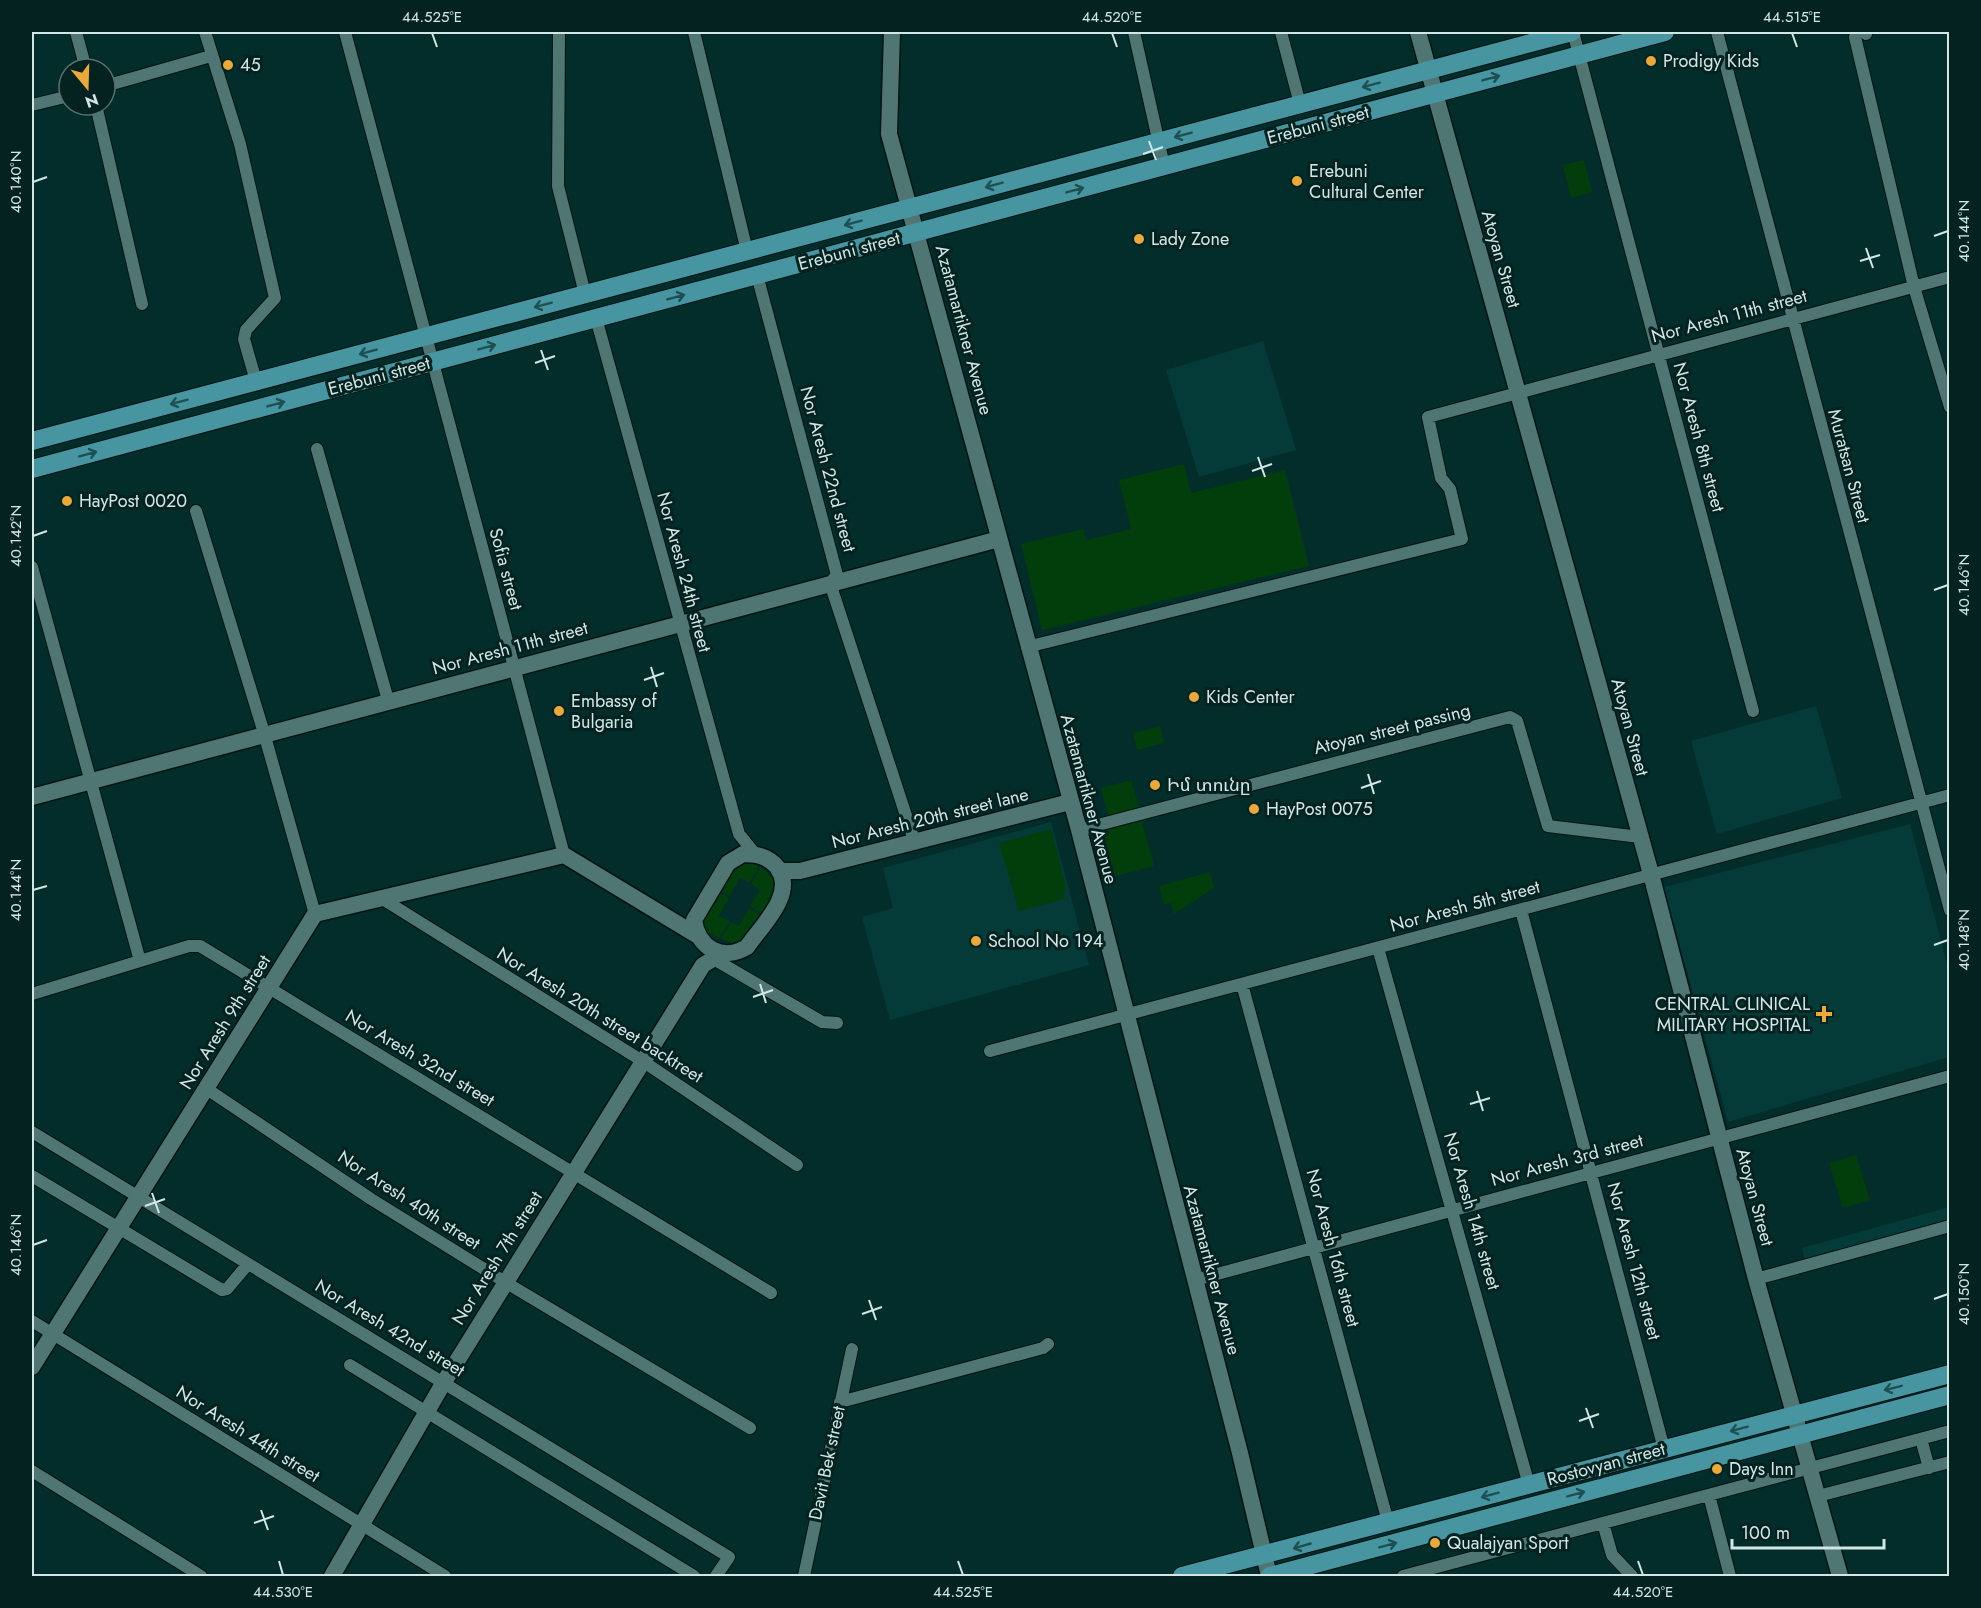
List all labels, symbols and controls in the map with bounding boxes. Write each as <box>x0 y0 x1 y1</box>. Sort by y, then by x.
text: 44.525°E <box>402 6 462 28</box>
text: 44.520°E <box>1082 6 1142 28</box>
text: 44.515°E <box>1763 6 1821 28</box>
place label: Prodigy Kids <box>1663 48 1759 74</box>
place label: 45 <box>240 52 261 78</box>
marker: Prodigy Kids <box>1644 54 1658 68</box>
north arrow <box>57 57 117 117</box>
marker: 45 <box>221 58 235 72</box>
one-way arrow <box>1481 72 1500 84</box>
one-way arrow <box>1362 80 1381 91</box>
text: N <box>82 88 101 114</box>
street label: Erebuni street <box>1264 99 1373 151</box>
one-way arrow <box>1174 130 1193 141</box>
text: 40.140°N <box>5 151 27 213</box>
place label: Erebuni Cultural Center <box>1309 158 1425 205</box>
marker: Erebuni Cultural Center <box>1290 174 1304 188</box>
one-way arrow <box>985 180 1004 191</box>
one-way arrow <box>1065 184 1084 195</box>
text: 40.144°N <box>1953 200 1975 262</box>
street label: Atoyan Street <box>1475 207 1527 311</box>
one-way arrow <box>844 217 863 229</box>
street label: Erebuni street <box>795 225 904 277</box>
place label: Lady Zone <box>1151 226 1229 252</box>
marker: Lady Zone <box>1132 232 1146 246</box>
street label: Azatamartikner Avenue <box>929 242 999 418</box>
street label: Nor Aresh 11th street <box>1648 283 1810 349</box>
one-way arrow <box>666 291 685 302</box>
one-way arrow <box>534 300 553 311</box>
one-way arrow <box>478 341 497 353</box>
one-way arrow <box>359 346 378 358</box>
street label: Erebuni street <box>325 350 434 402</box>
street label: Nor Aresh 8th street <box>1667 359 1732 515</box>
street label: Nor Aresh 22nd street <box>793 383 863 555</box>
one-way arrow <box>170 396 189 408</box>
one-way arrow <box>267 398 286 409</box>
street label: Muratsan Street <box>1821 406 1877 526</box>
one-way arrow <box>78 448 97 460</box>
place label: HayPost 0020 <box>79 488 187 514</box>
street label: Nor Aresh 24th street <box>650 489 718 656</box>
marker: HayPost 0020 <box>60 494 74 508</box>
text: 40.142°N <box>5 505 27 567</box>
street label: Sofia street <box>483 525 530 614</box>
text: 40.146°N <box>1953 554 1975 616</box>
street label: Nor Aresh 11th street <box>429 615 591 681</box>
street label: Atoyan Street <box>1604 675 1656 779</box>
place label: Kids Center <box>1206 684 1295 710</box>
place label: Embassy of Bulgaria <box>571 688 657 735</box>
marker: Kids Center <box>1187 690 1201 704</box>
street label: Atoyan street passing <box>1311 697 1473 761</box>
marker: Embassy of Bulgaria <box>552 704 566 718</box>
street label: Azatamartikner Avenue <box>1054 711 1124 887</box>
place label: Իմ տունը <box>1167 772 1250 798</box>
marker: Իմ տունը <box>1148 778 1162 792</box>
street label: Nor Aresh 20th street lane <box>829 781 1031 855</box>
place label: HayPost 0075 <box>1266 796 1373 822</box>
marker: HayPost 0075 <box>1247 802 1261 816</box>
text: 40.144°N <box>5 859 27 921</box>
street label: Nor Aresh 5th street <box>1387 873 1543 939</box>
text: 40.148°N <box>1953 909 1975 971</box>
place label: School No 194 <box>988 928 1103 954</box>
marker: School No 194 <box>969 934 983 948</box>
street label: Nor Aresh 20th street backtreet <box>492 941 709 1090</box>
street label: Nor Aresh 9th street <box>173 949 277 1094</box>
place label: CENTRAL CLINICAL MILITARY HOSPITAL <box>1655 991 1810 1038</box>
street label: Nor Aresh 32nd street <box>340 1003 500 1113</box>
marker: CENTRAL CLINICAL MILITARY HOSPITAL <box>1815 1005 1833 1023</box>
street label: Nor Aresh 3rd street <box>1488 1127 1647 1193</box>
street label: Nor Aresh 14th street <box>1437 1129 1507 1293</box>
street label: Nor Aresh 40th street <box>333 1144 486 1256</box>
street label: Atoyan Street <box>1729 1145 1781 1249</box>
street label: Nor Aresh 16th street <box>1299 1166 1367 1330</box>
street label: Nor Aresh 12th street <box>1600 1179 1668 1343</box>
street label: Azatamartikner Avenue <box>1177 1182 1247 1358</box>
street label: Nor Aresh 7th street <box>445 1185 549 1330</box>
text: 40.146°N <box>5 1214 27 1276</box>
text: 40.150°N <box>1953 1263 1975 1325</box>
street label: Nor Aresh 42nd street <box>310 1273 470 1383</box>
street label: Nor Aresh 44th street <box>171 1379 325 1489</box>
one-way arrow <box>1884 1383 1903 1395</box>
street label: Davit Bek street <box>802 1403 852 1522</box>
one-way arrow <box>1730 1423 1749 1435</box>
street label: Rostovyan street <box>1544 1436 1669 1492</box>
place label: Days Inn <box>1729 1456 1794 1482</box>
marker: Days Inn <box>1710 1462 1724 1476</box>
one-way arrow <box>1566 1488 1585 1500</box>
one-way arrow <box>1481 1490 1500 1502</box>
scale bar <box>1732 1512 1884 1550</box>
text: 100 m <box>1741 1520 1790 1546</box>
place label: Qualajyan Sport <box>1447 1530 1569 1556</box>
marker: Qualajyan Sport <box>1428 1536 1442 1550</box>
one-way arrow <box>1378 1539 1397 1551</box>
one-way arrow <box>1293 1541 1312 1552</box>
text: 44.530°E <box>253 1581 313 1603</box>
text: 44.525°E <box>933 1581 993 1603</box>
text: 44.520°E <box>1613 1581 1673 1603</box>

